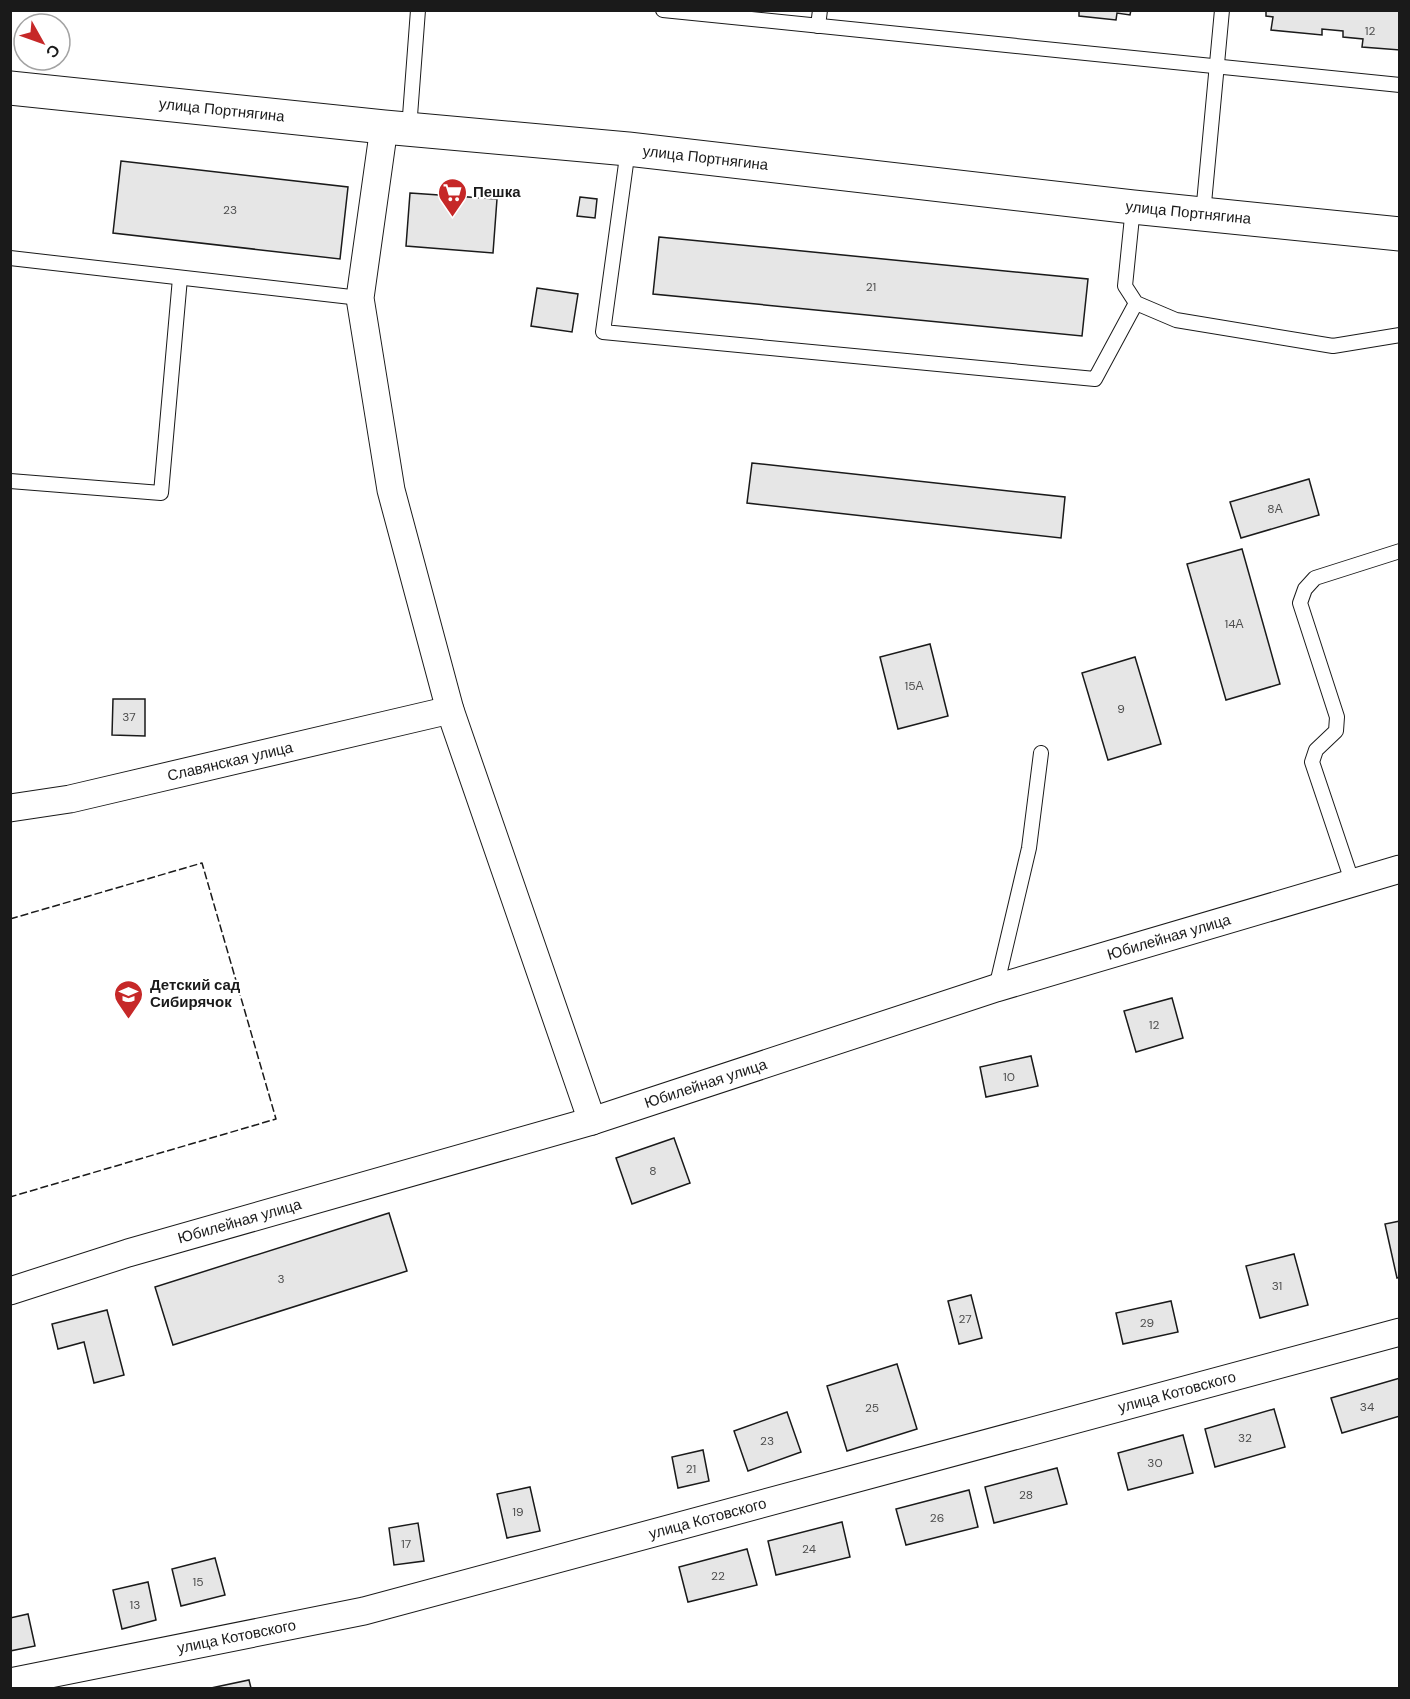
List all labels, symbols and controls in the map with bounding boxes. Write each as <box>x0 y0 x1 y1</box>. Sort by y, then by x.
north arrow <box>12 12 72 72</box>
house number: 12 <box>1365 23 1375 39</box>
text: С <box>41 40 65 63</box>
street label: улица Портнягина <box>158 94 286 127</box>
street label: улица Портнягина <box>642 141 770 175</box>
supermarket icon: Пешка <box>436 176 468 218</box>
place label: Пешка <box>473 182 521 202</box>
street label: улица Портнягина <box>1124 196 1253 229</box>
house number: 23 <box>223 202 237 218</box>
house number: 21 <box>866 279 876 295</box>
house number: 8А <box>1267 501 1283 517</box>
house number: 14А <box>1224 616 1244 632</box>
house number: 15А <box>904 678 924 694</box>
house number: 9 <box>1117 701 1125 717</box>
house number: 37 <box>122 709 136 725</box>
street label: Славянская улица <box>165 737 295 786</box>
street label: Юбилейная улица <box>1105 909 1234 965</box>
place label: Детский сад Сибирячок <box>150 975 241 1012</box>
school or university icon: Детский сад Сибирячок <box>113 978 145 1020</box>
house number: 12 <box>1149 1017 1159 1033</box>
street label: Юбилейная улица <box>642 1054 770 1113</box>
house number: 10 <box>1003 1069 1015 1085</box>
house number: 8 <box>649 1163 657 1179</box>
street label: Юбилейная улица <box>175 1194 304 1248</box>
house number: 3 <box>277 1271 285 1287</box>
house number: 31 <box>1272 1278 1282 1294</box>
house number: 27 <box>958 1311 972 1327</box>
house number: 29 <box>1140 1315 1154 1331</box>
street label: улица Котовского <box>1116 1367 1238 1417</box>
house number: 34 <box>1360 1399 1374 1415</box>
house number: 25 <box>865 1400 879 1416</box>
house number: 32 <box>1238 1430 1252 1446</box>
house number: 23 <box>760 1433 774 1449</box>
house number: 30 <box>1147 1455 1163 1471</box>
house number: 21 <box>686 1461 696 1477</box>
house number: 28 <box>1019 1487 1033 1503</box>
street label: улица Котовского <box>647 1493 769 1544</box>
house number: 19 <box>512 1504 524 1520</box>
house number: 26 <box>930 1510 944 1526</box>
house number: 17 <box>401 1536 411 1552</box>
house number: 24 <box>802 1541 816 1557</box>
house number: 22 <box>711 1568 725 1584</box>
house number: 15 <box>192 1574 204 1590</box>
house number: 13 <box>130 1597 140 1613</box>
street label: улица Котовского <box>175 1615 298 1658</box>

